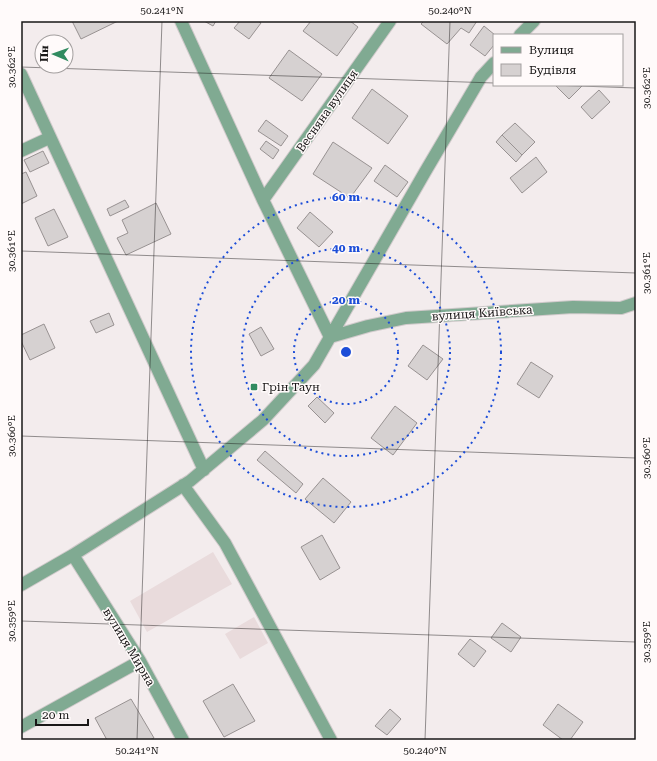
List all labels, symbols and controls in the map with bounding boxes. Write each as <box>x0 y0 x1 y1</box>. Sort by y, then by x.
text: 50.241°N <box>140 5 184 16</box>
text: 50.240°N <box>428 5 472 16</box>
north arrow <box>34 34 74 74</box>
legend <box>493 34 623 86</box>
text: Вулиця <box>529 43 574 57</box>
text: Пн <box>38 45 51 62</box>
text: 30.362°E <box>6 46 17 88</box>
text: Будівля <box>529 63 576 77</box>
street label: Весняна вулиця <box>293 67 361 155</box>
text: 30.362°E <box>641 67 652 109</box>
text: 60 m <box>332 190 360 204</box>
text: 30.361°E <box>6 230 17 272</box>
text: 40 m <box>332 241 360 255</box>
text: 30.361°E <box>641 252 652 294</box>
text: 20 m <box>332 293 360 307</box>
street label: вулиця Київська <box>431 302 533 324</box>
centre of rings <box>339 345 353 359</box>
place label: Грін Таун <box>262 380 320 394</box>
marker: Грін Таун <box>249 382 259 392</box>
text: 30.360°E <box>6 415 17 457</box>
text: 30.360°E <box>641 437 652 479</box>
text: 30.359°E <box>6 600 17 642</box>
street label: вулиця Мирна <box>100 605 158 689</box>
text: 30.359°E <box>641 621 652 663</box>
scale bar <box>36 701 88 727</box>
text: 20 m <box>42 708 69 722</box>
text: 50.241°N <box>115 745 159 756</box>
text: 50.240°N <box>403 745 447 756</box>

